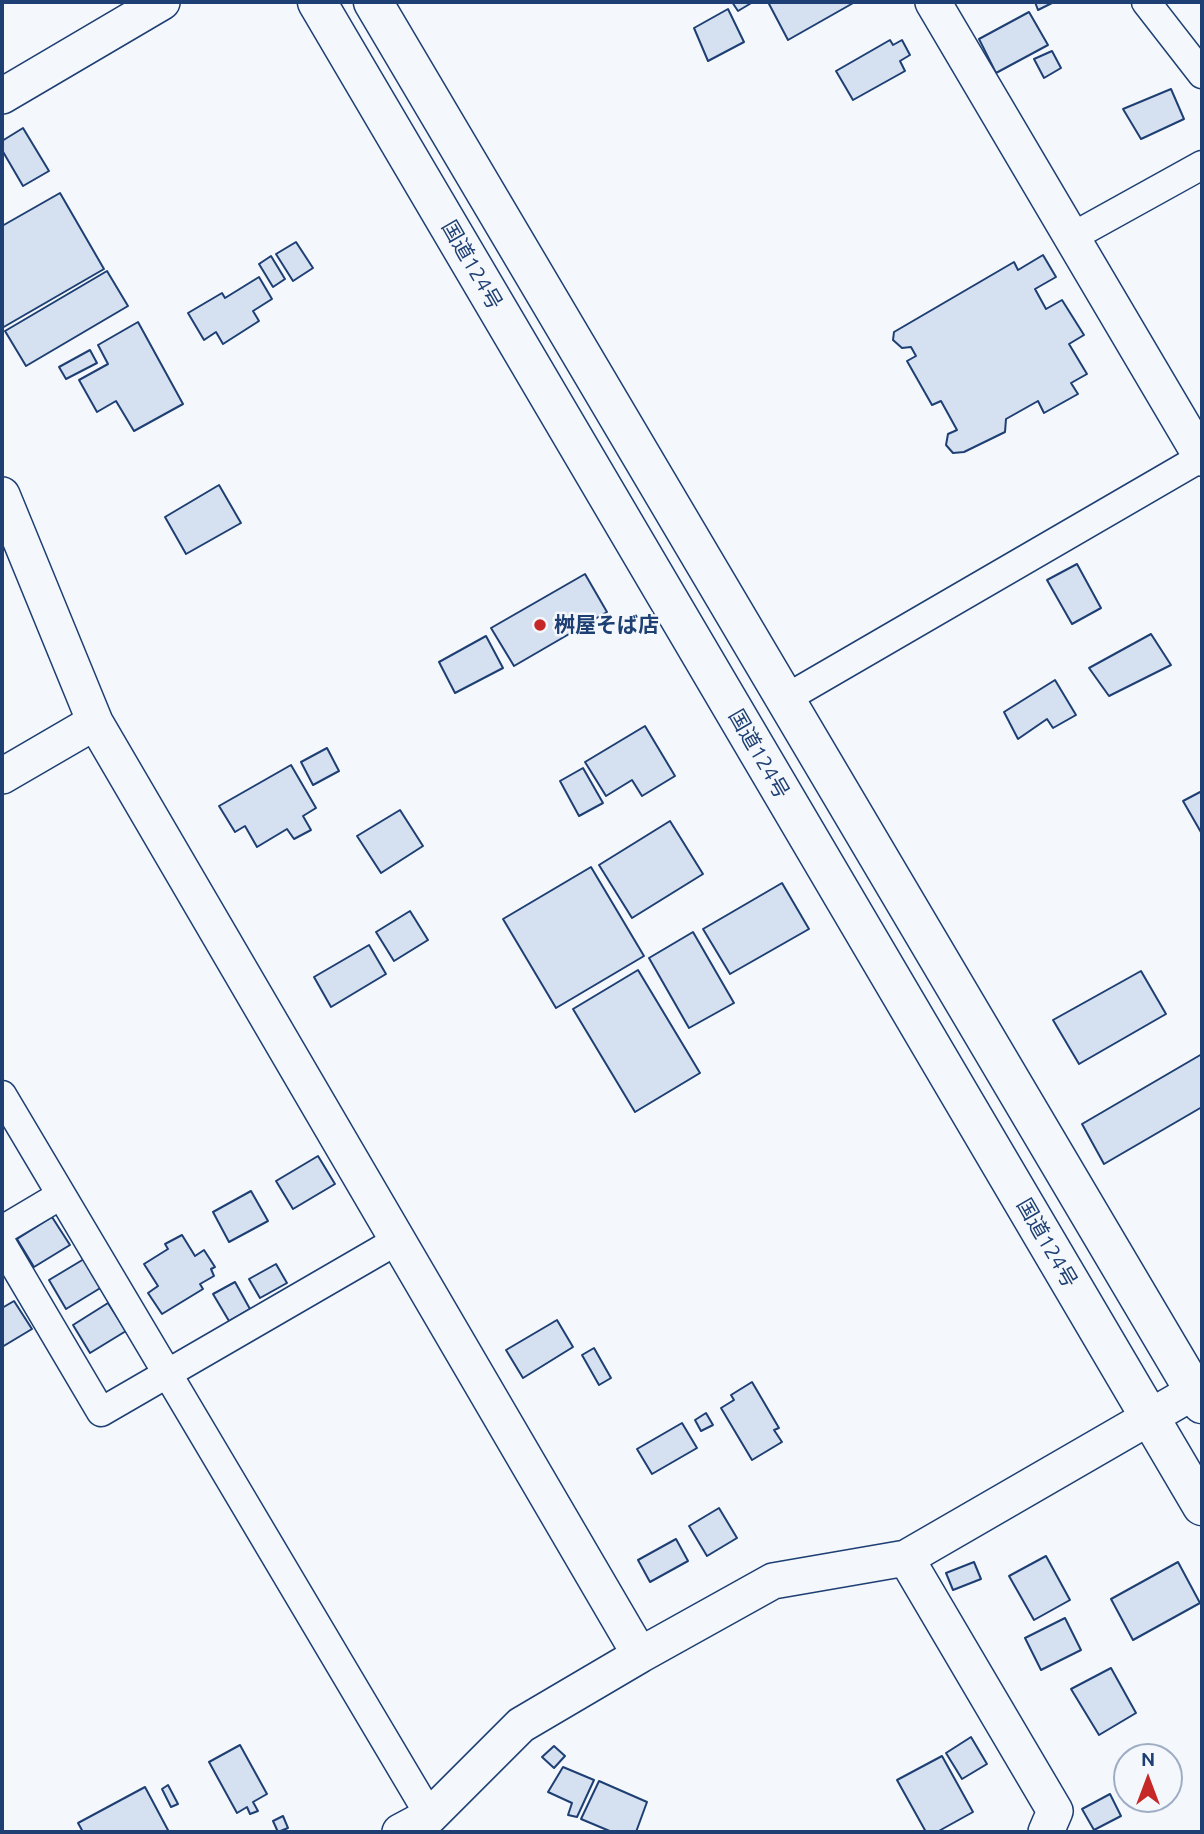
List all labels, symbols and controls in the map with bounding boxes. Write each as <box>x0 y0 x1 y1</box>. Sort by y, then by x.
street label: 国道124号 <box>436 216 508 314</box>
place label: 桝屋そば店 <box>554 612 659 638</box>
marker: 桝屋そば店 <box>532 617 548 633</box>
street label: 国道124号 <box>723 705 795 803</box>
street label: 国道124号 <box>1011 1194 1083 1292</box>
north arrow <box>1113 1743 1183 1813</box>
text: N <box>1141 1748 1155 1770</box>

